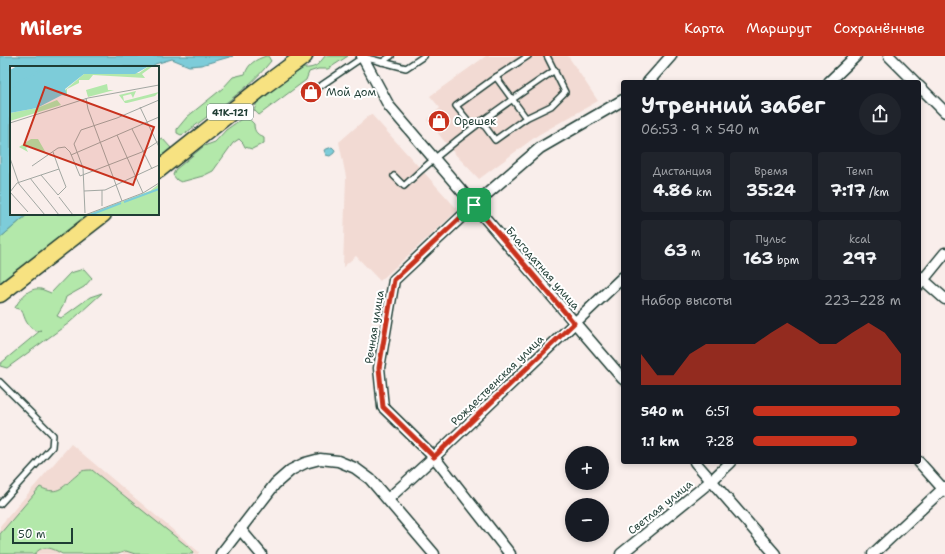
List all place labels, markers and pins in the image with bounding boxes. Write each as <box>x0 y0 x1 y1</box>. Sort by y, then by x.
shop icon: Мой дом <box>298 79 324 105</box>
place label: Мой дом <box>326 85 376 100</box>
shop icon: Орешек <box>426 108 452 134</box>
place label: Орешек <box>454 114 496 129</box>
pin <box>457 188 491 222</box>

